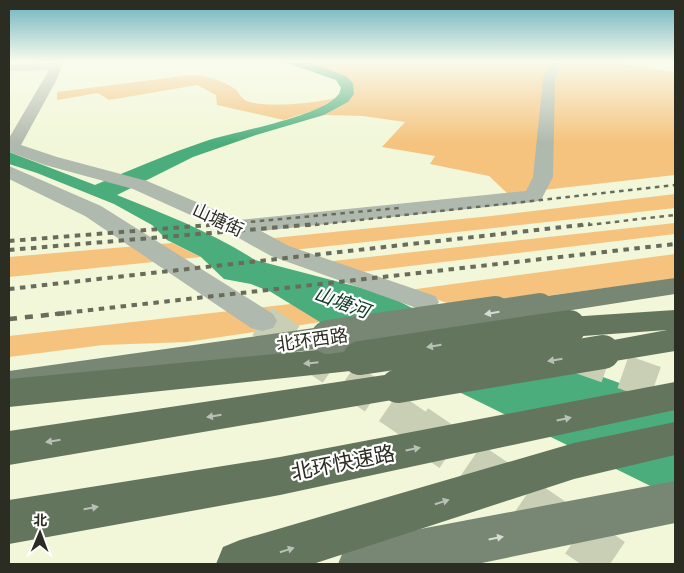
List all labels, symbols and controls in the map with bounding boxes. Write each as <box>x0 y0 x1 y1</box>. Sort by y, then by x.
street label: 山塘街 <box>189 198 248 241</box>
water label: 山塘河 <box>311 281 377 324</box>
one-way arrow <box>484 309 500 317</box>
street label: 北环西路 <box>275 323 349 356</box>
one-way arrow <box>425 342 441 350</box>
one-way arrow <box>547 357 563 365</box>
one-way arrow <box>303 359 319 367</box>
one-way arrow <box>206 413 222 421</box>
one-way arrow <box>556 415 571 423</box>
one-way arrow <box>45 438 61 446</box>
street label: 北环快速路 <box>289 438 397 486</box>
one-way arrow <box>406 445 422 453</box>
one-way arrow <box>435 497 450 505</box>
one-way arrow <box>84 504 100 512</box>
north arrow <box>15 508 65 558</box>
text: 北 <box>33 511 47 529</box>
one-way arrow <box>489 534 504 542</box>
one-way arrow <box>279 545 294 553</box>

